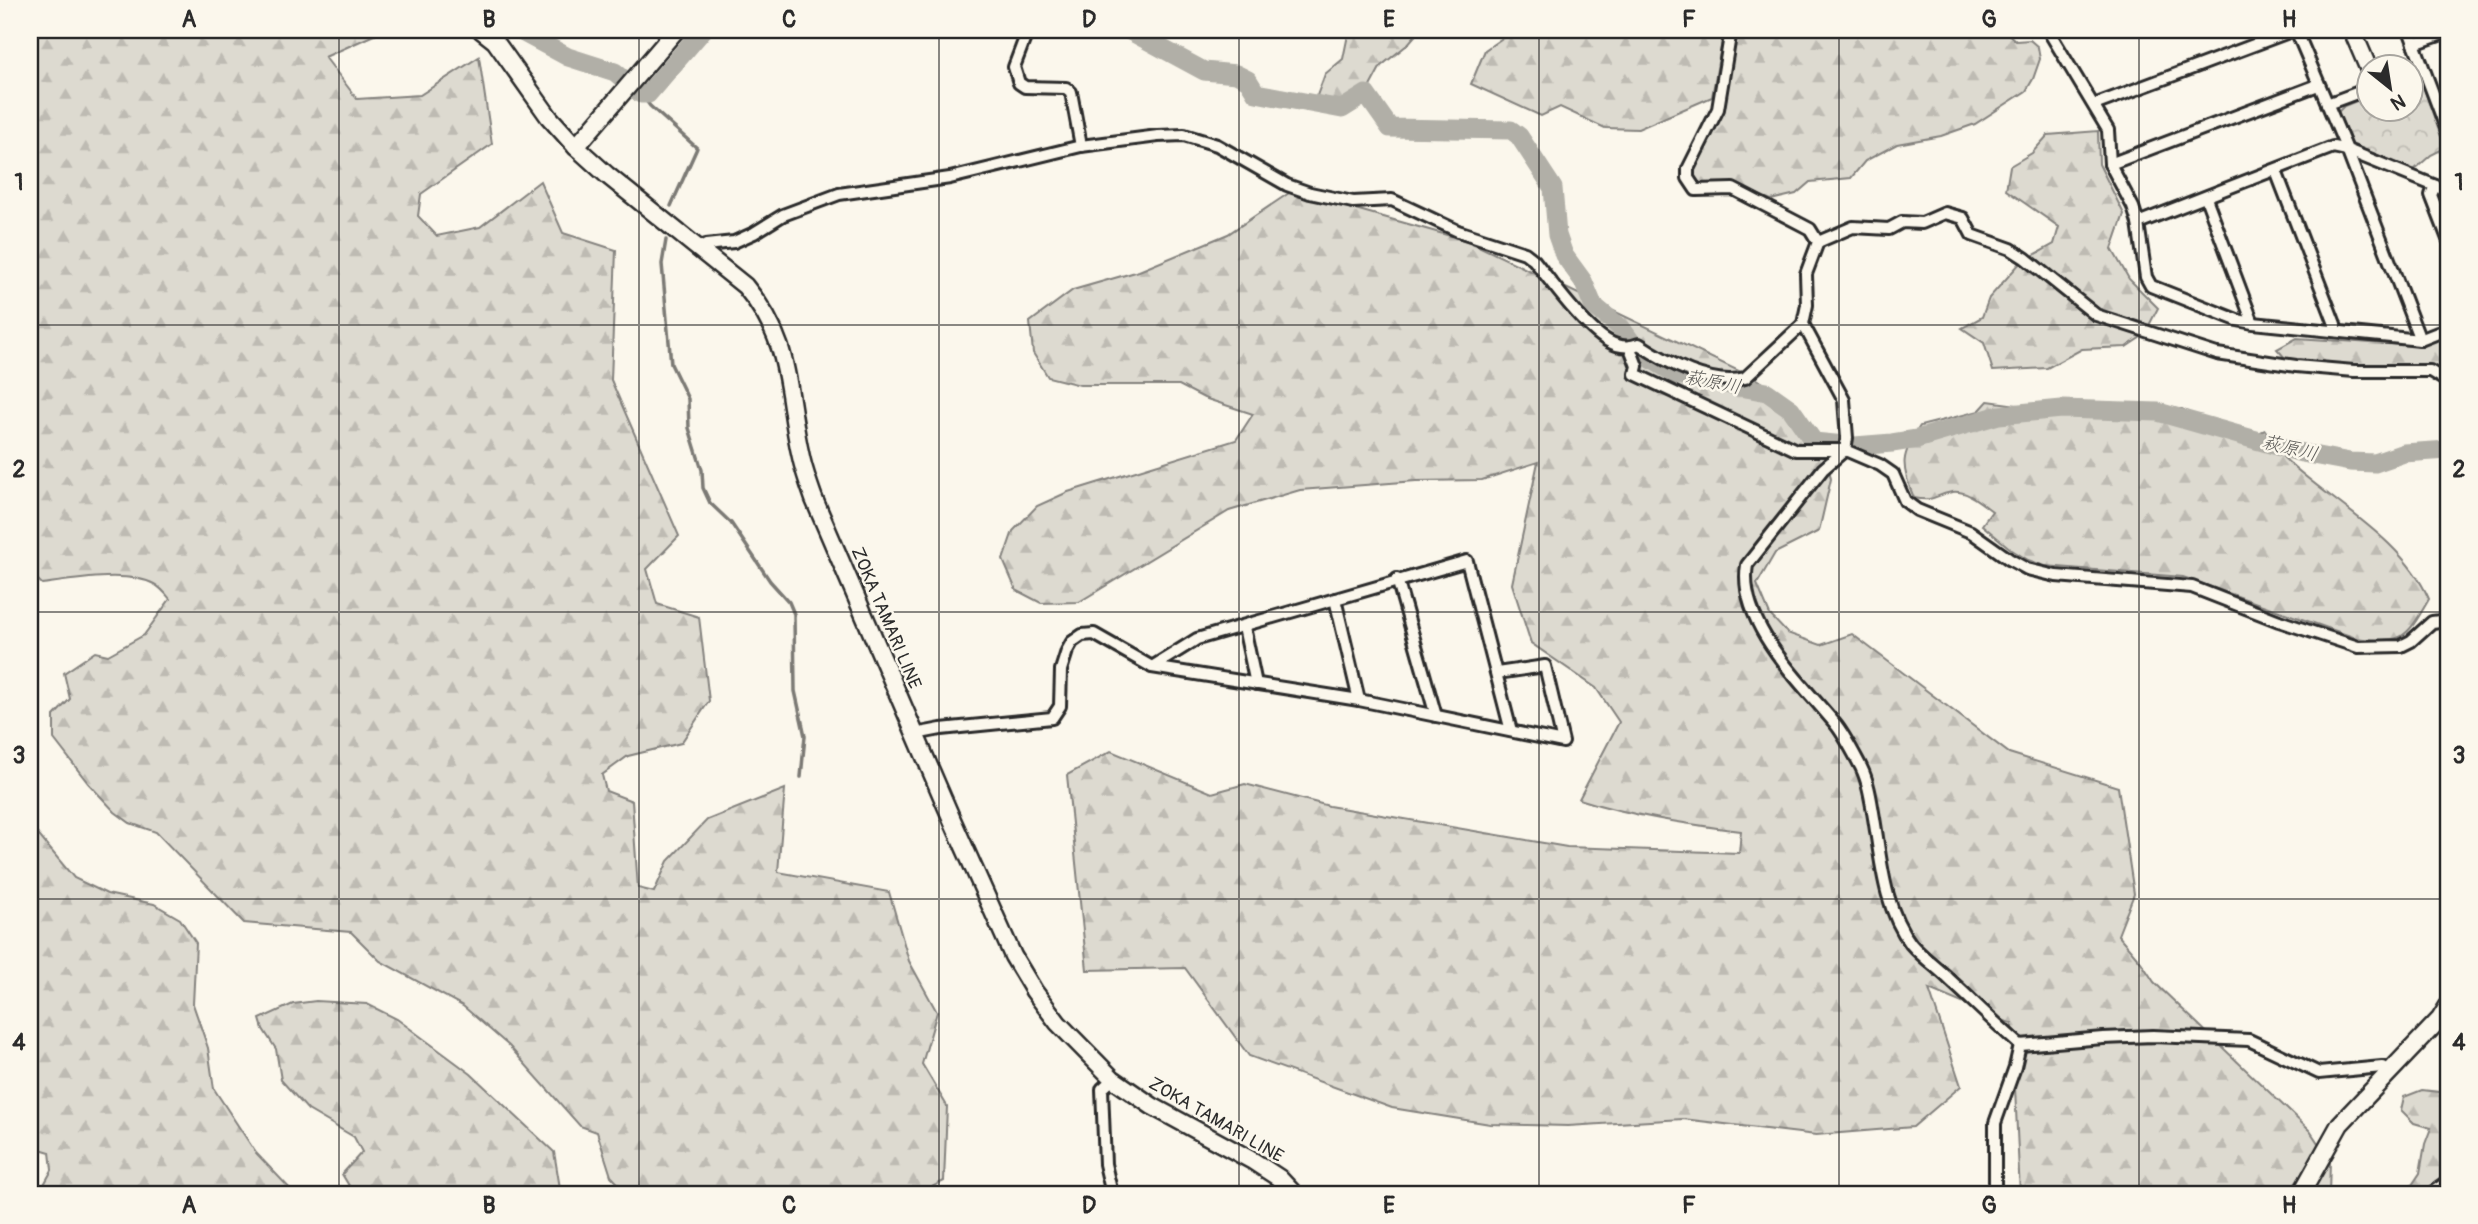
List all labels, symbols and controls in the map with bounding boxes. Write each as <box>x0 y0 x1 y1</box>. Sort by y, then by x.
text: A <box>182 5 197 34</box>
text: B <box>482 5 496 34</box>
text: C <box>782 5 796 34</box>
text: D <box>1082 5 1096 34</box>
text: E <box>1383 5 1395 34</box>
text: F <box>1682 5 1696 34</box>
text: G <box>1981 5 1997 34</box>
text: H <box>2282 5 2296 34</box>
north arrow <box>2356 52 2426 122</box>
text: N <box>2386 88 2410 116</box>
text: 1 <box>15 168 24 197</box>
text: 1 <box>2455 168 2464 197</box>
water label: 萩原川 <box>1683 365 1743 399</box>
water label: 萩原川 <box>2259 429 2321 467</box>
text: 2 <box>13 455 26 484</box>
text: 2 <box>2453 455 2466 484</box>
street label: ZOKA TAMARI LINE <box>846 544 926 692</box>
text: 3 <box>13 741 25 770</box>
text: 3 <box>2453 741 2465 770</box>
text: 4 <box>12 1028 26 1057</box>
text: 4 <box>2452 1028 2466 1057</box>
street label: ZOKA TAMARI LINE <box>1144 1072 1288 1168</box>
text: A <box>182 1191 197 1220</box>
text: B <box>482 1191 496 1220</box>
text: C <box>782 1191 796 1220</box>
text: D <box>1082 1191 1096 1220</box>
text: E <box>1383 1191 1395 1220</box>
text: F <box>1682 1191 1696 1220</box>
text: G <box>1981 1191 1997 1220</box>
text: H <box>2282 1191 2296 1220</box>

